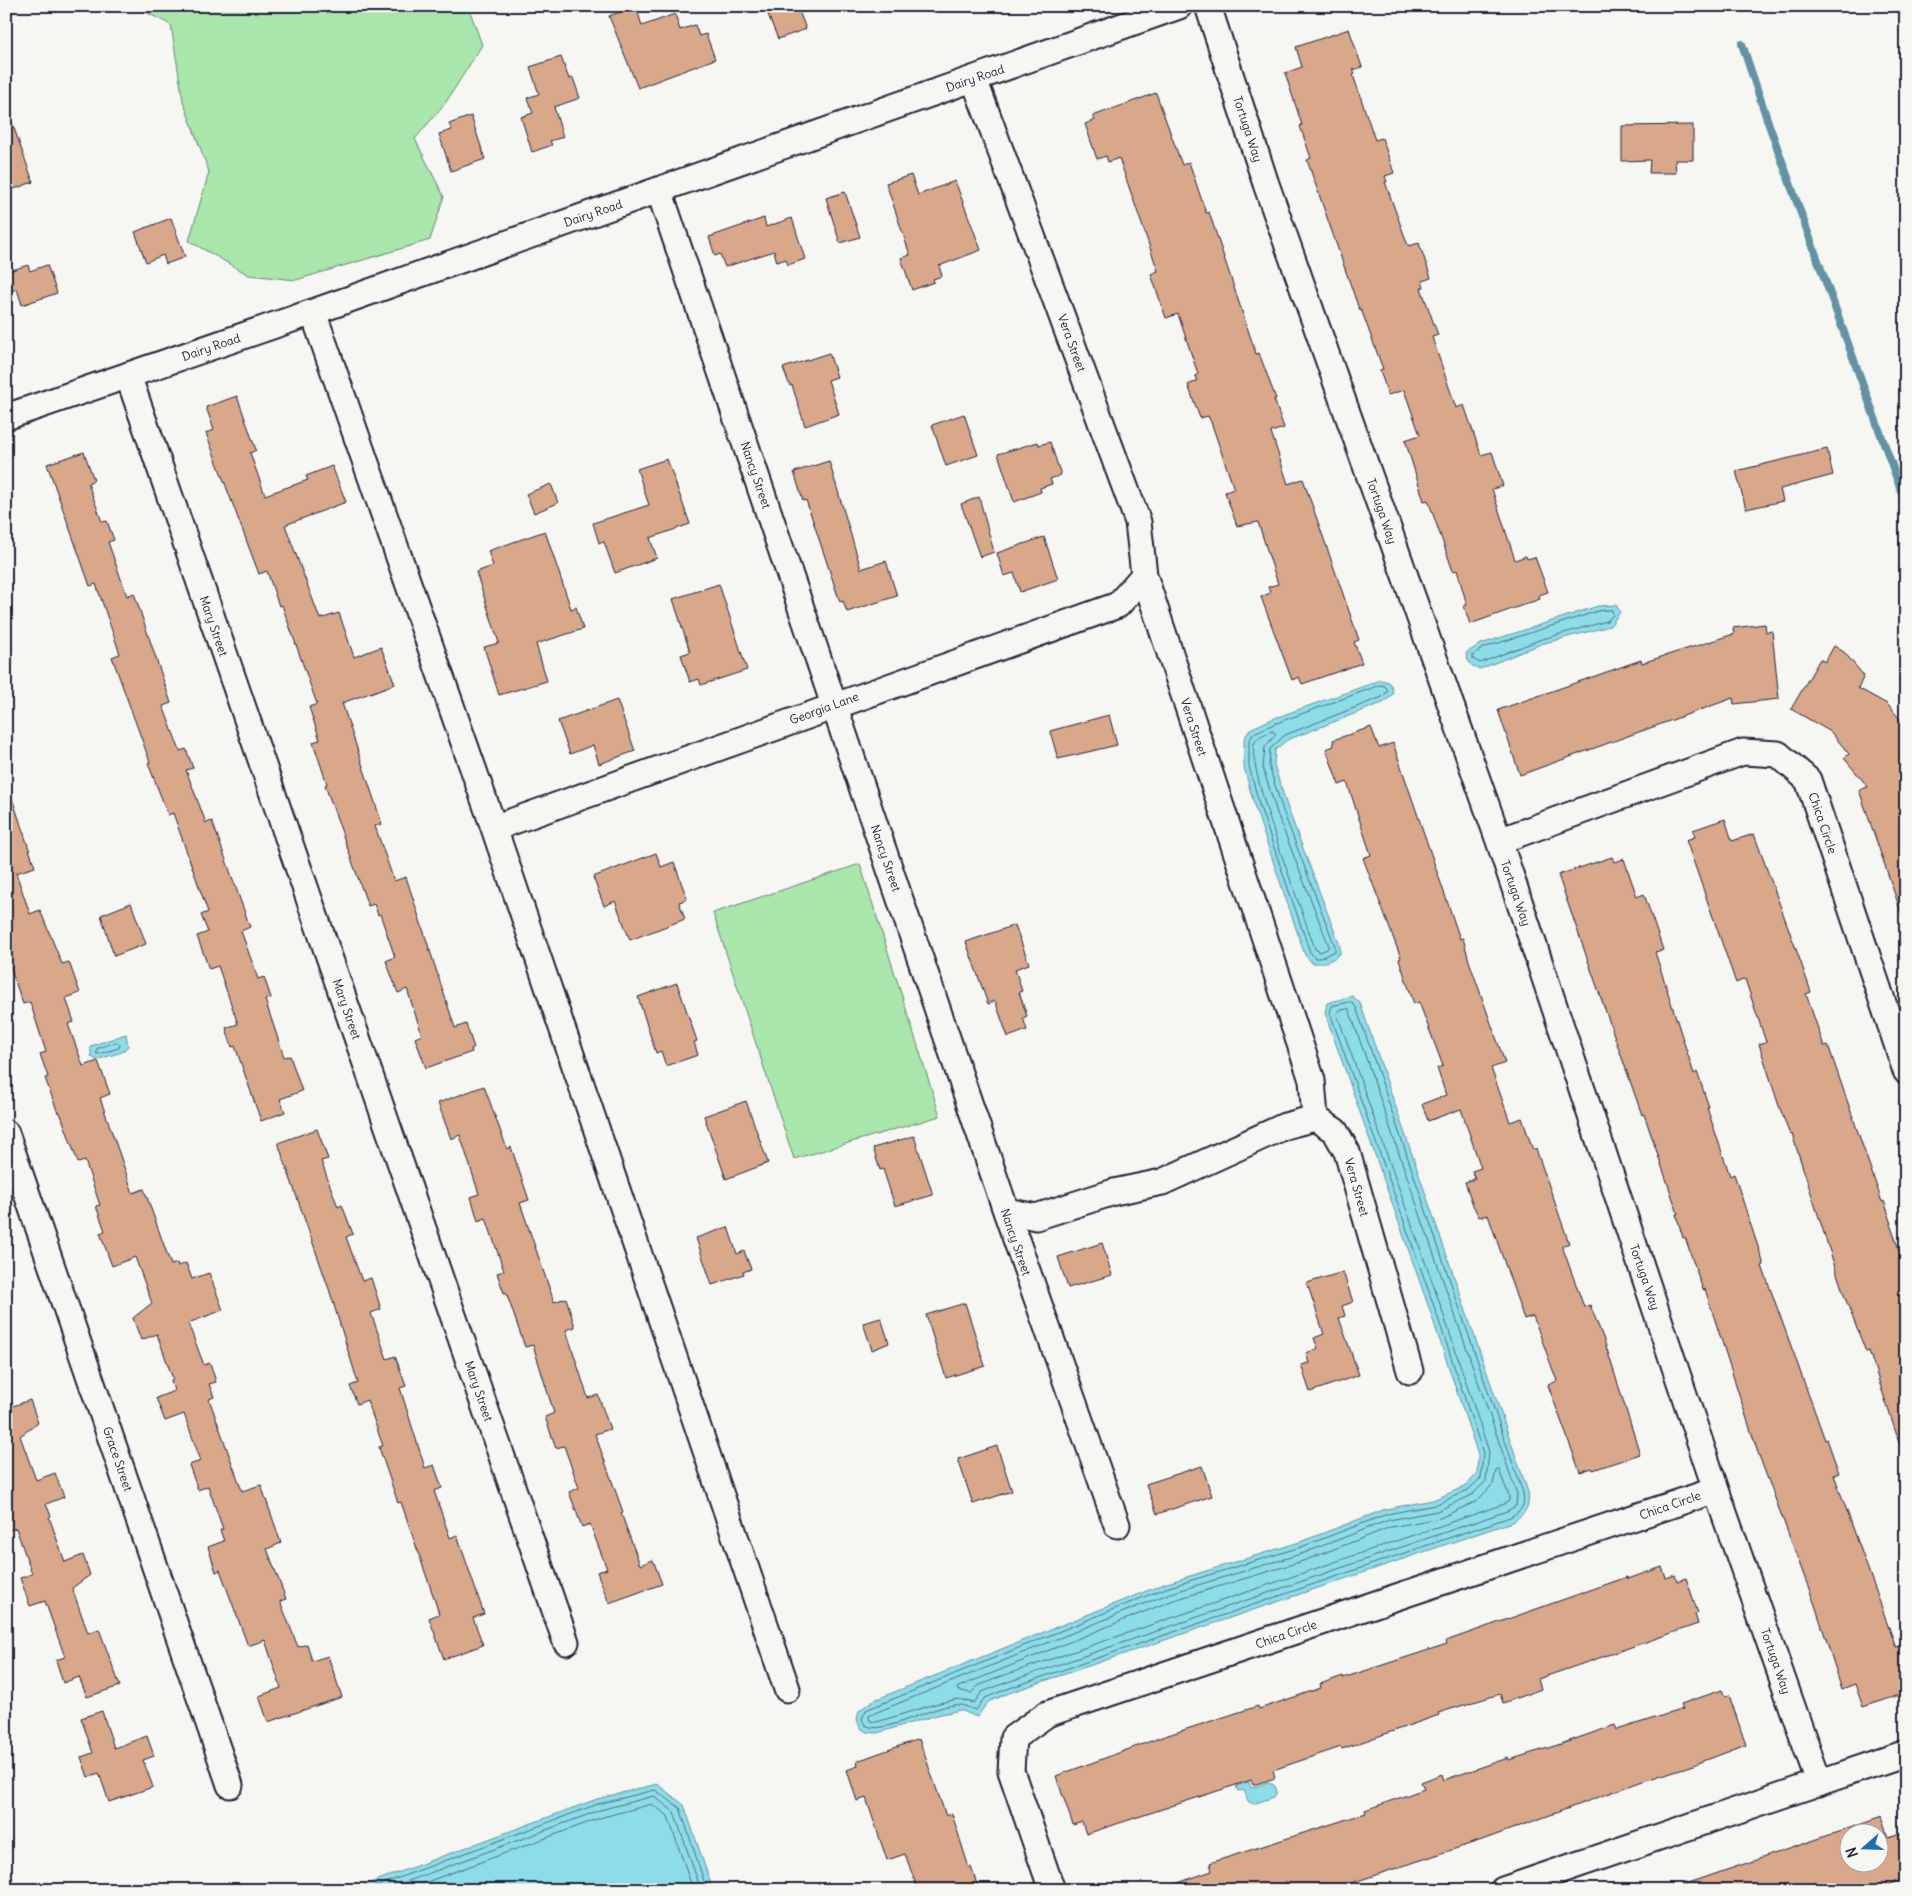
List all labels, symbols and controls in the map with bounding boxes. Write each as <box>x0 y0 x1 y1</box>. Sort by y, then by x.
street label: Dairy Road <box>944 61 1006 95</box>
street label: Tortuga Way <box>1230 94 1266 164</box>
street label: Dairy Road <box>562 196 624 230</box>
street label: Vera Street <box>1055 312 1089 374</box>
street label: Dairy Road <box>180 330 242 364</box>
street label: Nancy Street <box>738 440 774 510</box>
street label: Tortuga Way <box>1364 476 1400 546</box>
street label: Mary Street <box>197 594 231 658</box>
street label: Georgia Lane <box>787 689 861 727</box>
street label: Vera Street <box>1178 696 1210 758</box>
street label: Chica Circle <box>1806 790 1840 856</box>
street label: Nancy Street <box>868 823 904 893</box>
street label: Tortuga Way <box>1498 858 1534 928</box>
street label: Mary Street <box>330 977 364 1041</box>
street label: Vera Street <box>1342 1156 1372 1218</box>
street label: Nancy Street <box>998 1207 1034 1277</box>
street label: Tortuga Way <box>1627 1242 1663 1312</box>
street label: Mary Street <box>462 1359 496 1423</box>
street label: Grace Street <box>100 1425 136 1493</box>
street label: Chica Circle <box>1637 1488 1703 1522</box>
street label: Chica Circle <box>1253 1617 1319 1651</box>
street label: Tortuga Way <box>1758 1626 1794 1696</box>
north arrow <box>1840 1824 1890 1874</box>
text: N <box>1842 1845 1862 1860</box>

